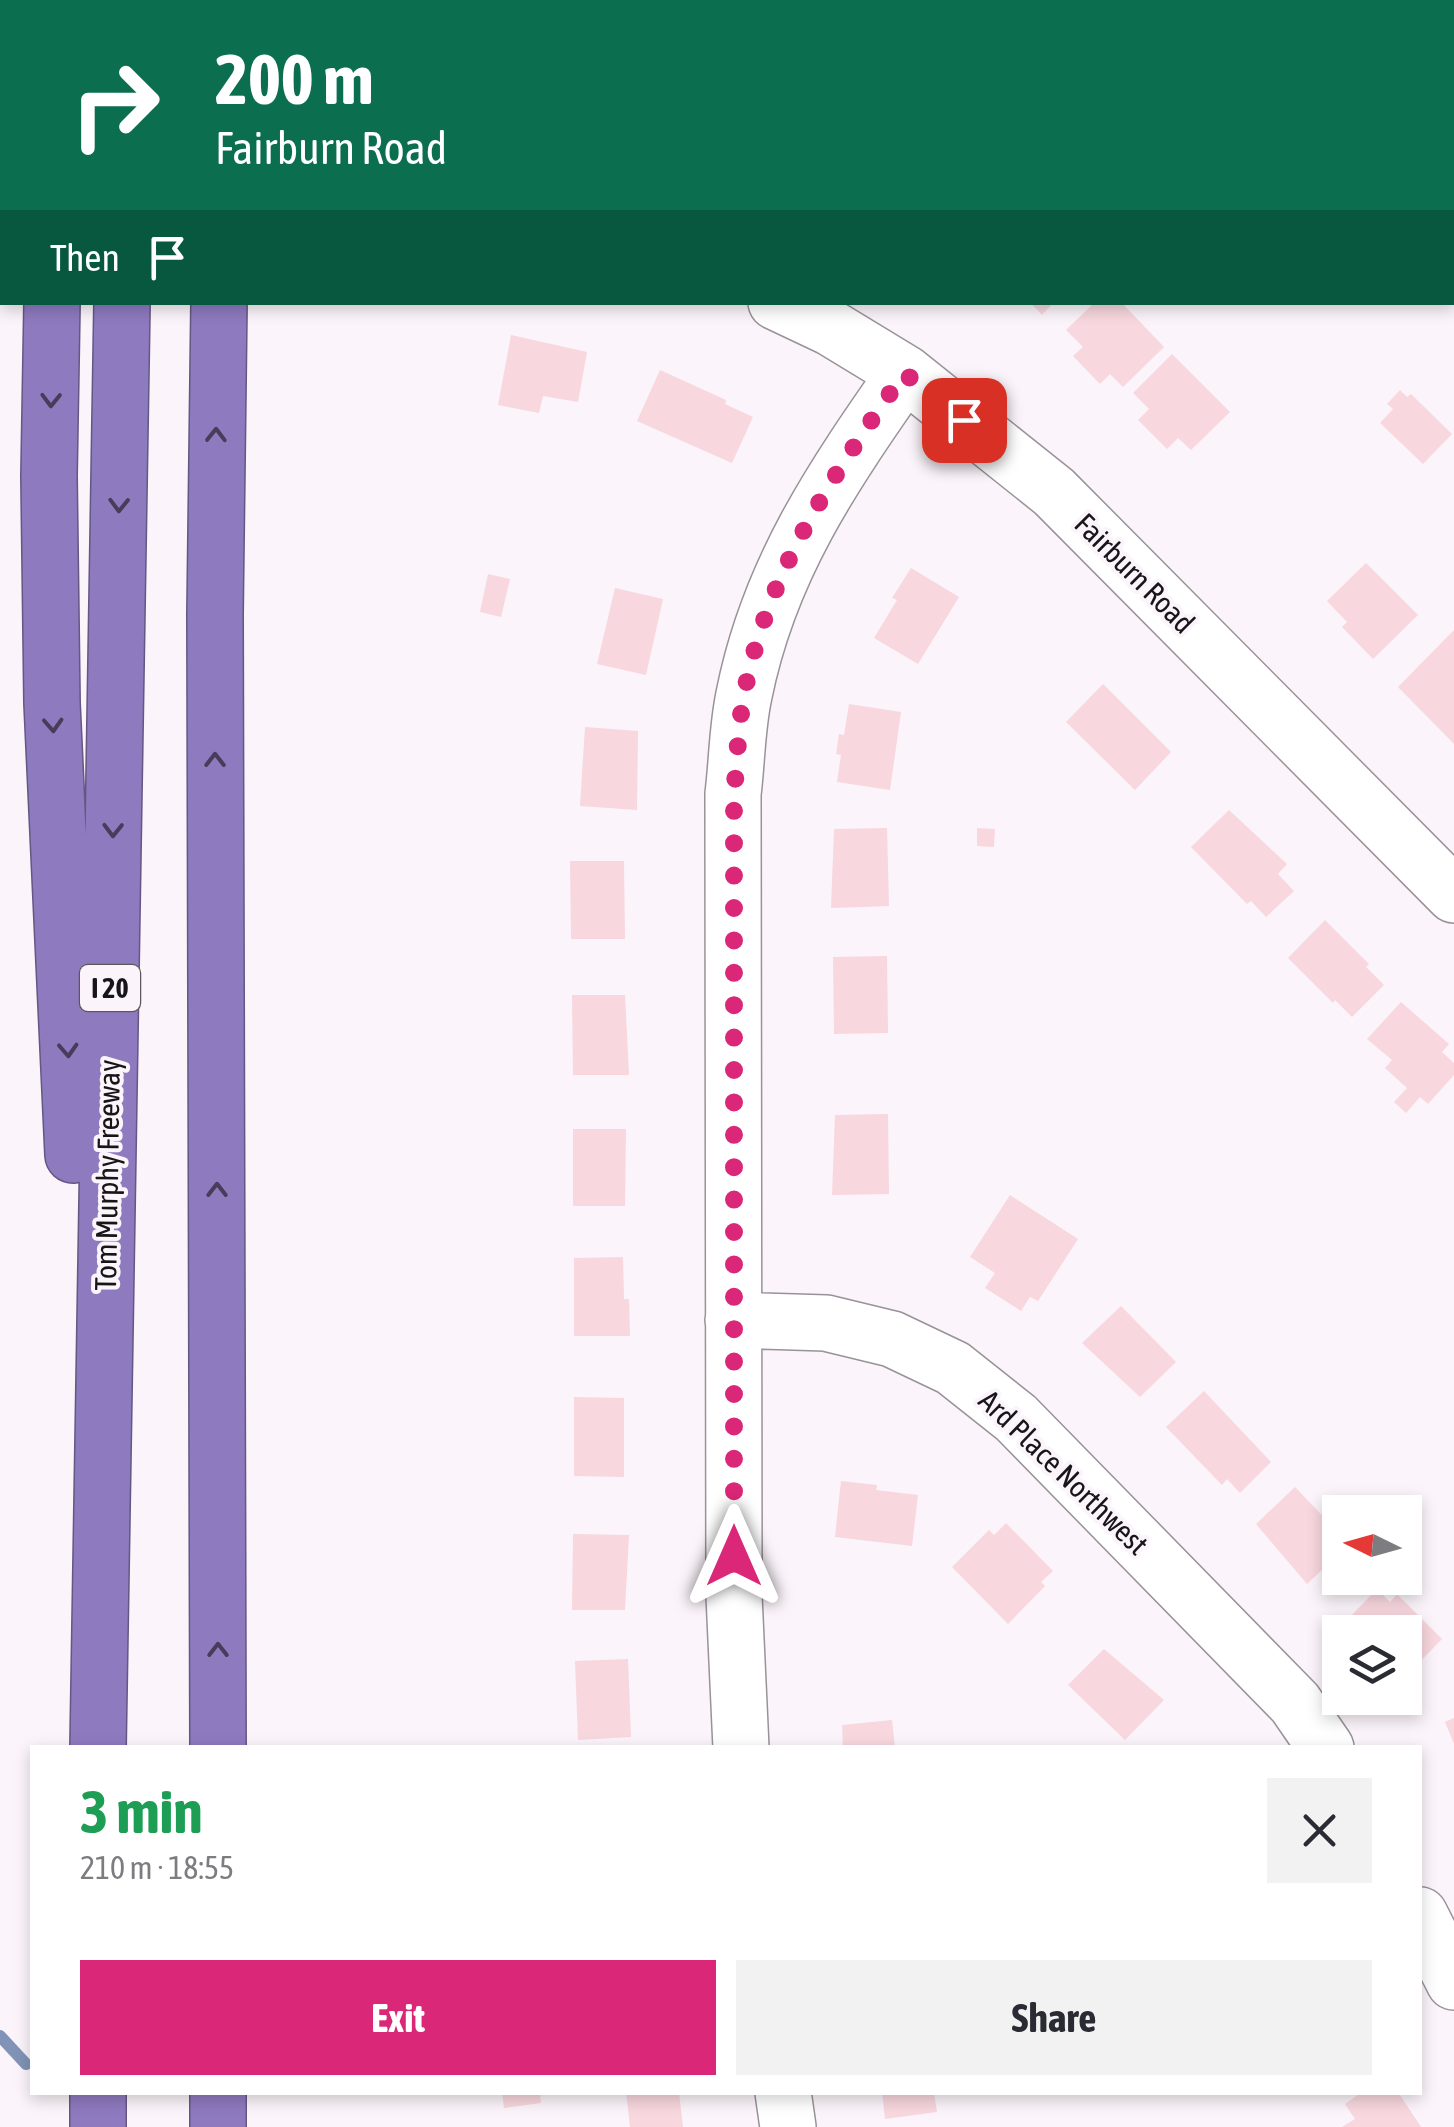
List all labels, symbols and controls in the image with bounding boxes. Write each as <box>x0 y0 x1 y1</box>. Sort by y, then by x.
text: 200 m <box>215 39 374 119</box>
icon: right <box>50 40 180 170</box>
text: Fairburn Road <box>215 122 447 174</box>
icon: arrive <box>140 230 195 285</box>
text: Then <box>50 236 120 279</box>
pin <box>922 378 1007 463</box>
one-way arrow <box>40 392 61 408</box>
icon: arrive <box>937 393 992 448</box>
one-way arrow <box>205 426 227 442</box>
one-way arrow <box>108 497 129 513</box>
street label: Fairburn Road <box>1068 506 1202 640</box>
one-way arrow <box>42 717 63 733</box>
one-way arrow <box>204 751 226 766</box>
one-way arrow <box>102 822 124 838</box>
road number: I 20 <box>80 965 140 1011</box>
one-way arrow <box>58 1042 79 1058</box>
street label: Tom Murphy Freeway <box>88 1059 126 1291</box>
one-way arrow <box>206 1181 228 1196</box>
street label: Ard Place Northwest <box>973 1383 1155 1561</box>
north arrow <box>1322 1495 1422 1595</box>
map controls <box>1322 1495 1422 1715</box>
position arrow <box>682 1504 786 1608</box>
button: layers <box>1322 1615 1422 1715</box>
one-way arrow <box>207 1642 229 1658</box>
text: 3 min <box>80 1777 203 1846</box>
button: close <box>1267 1778 1372 1883</box>
text: 210 m · 18:55 <box>80 1849 234 1886</box>
button: Exit <box>80 1960 716 2075</box>
button: Share <box>736 1960 1372 2075</box>

